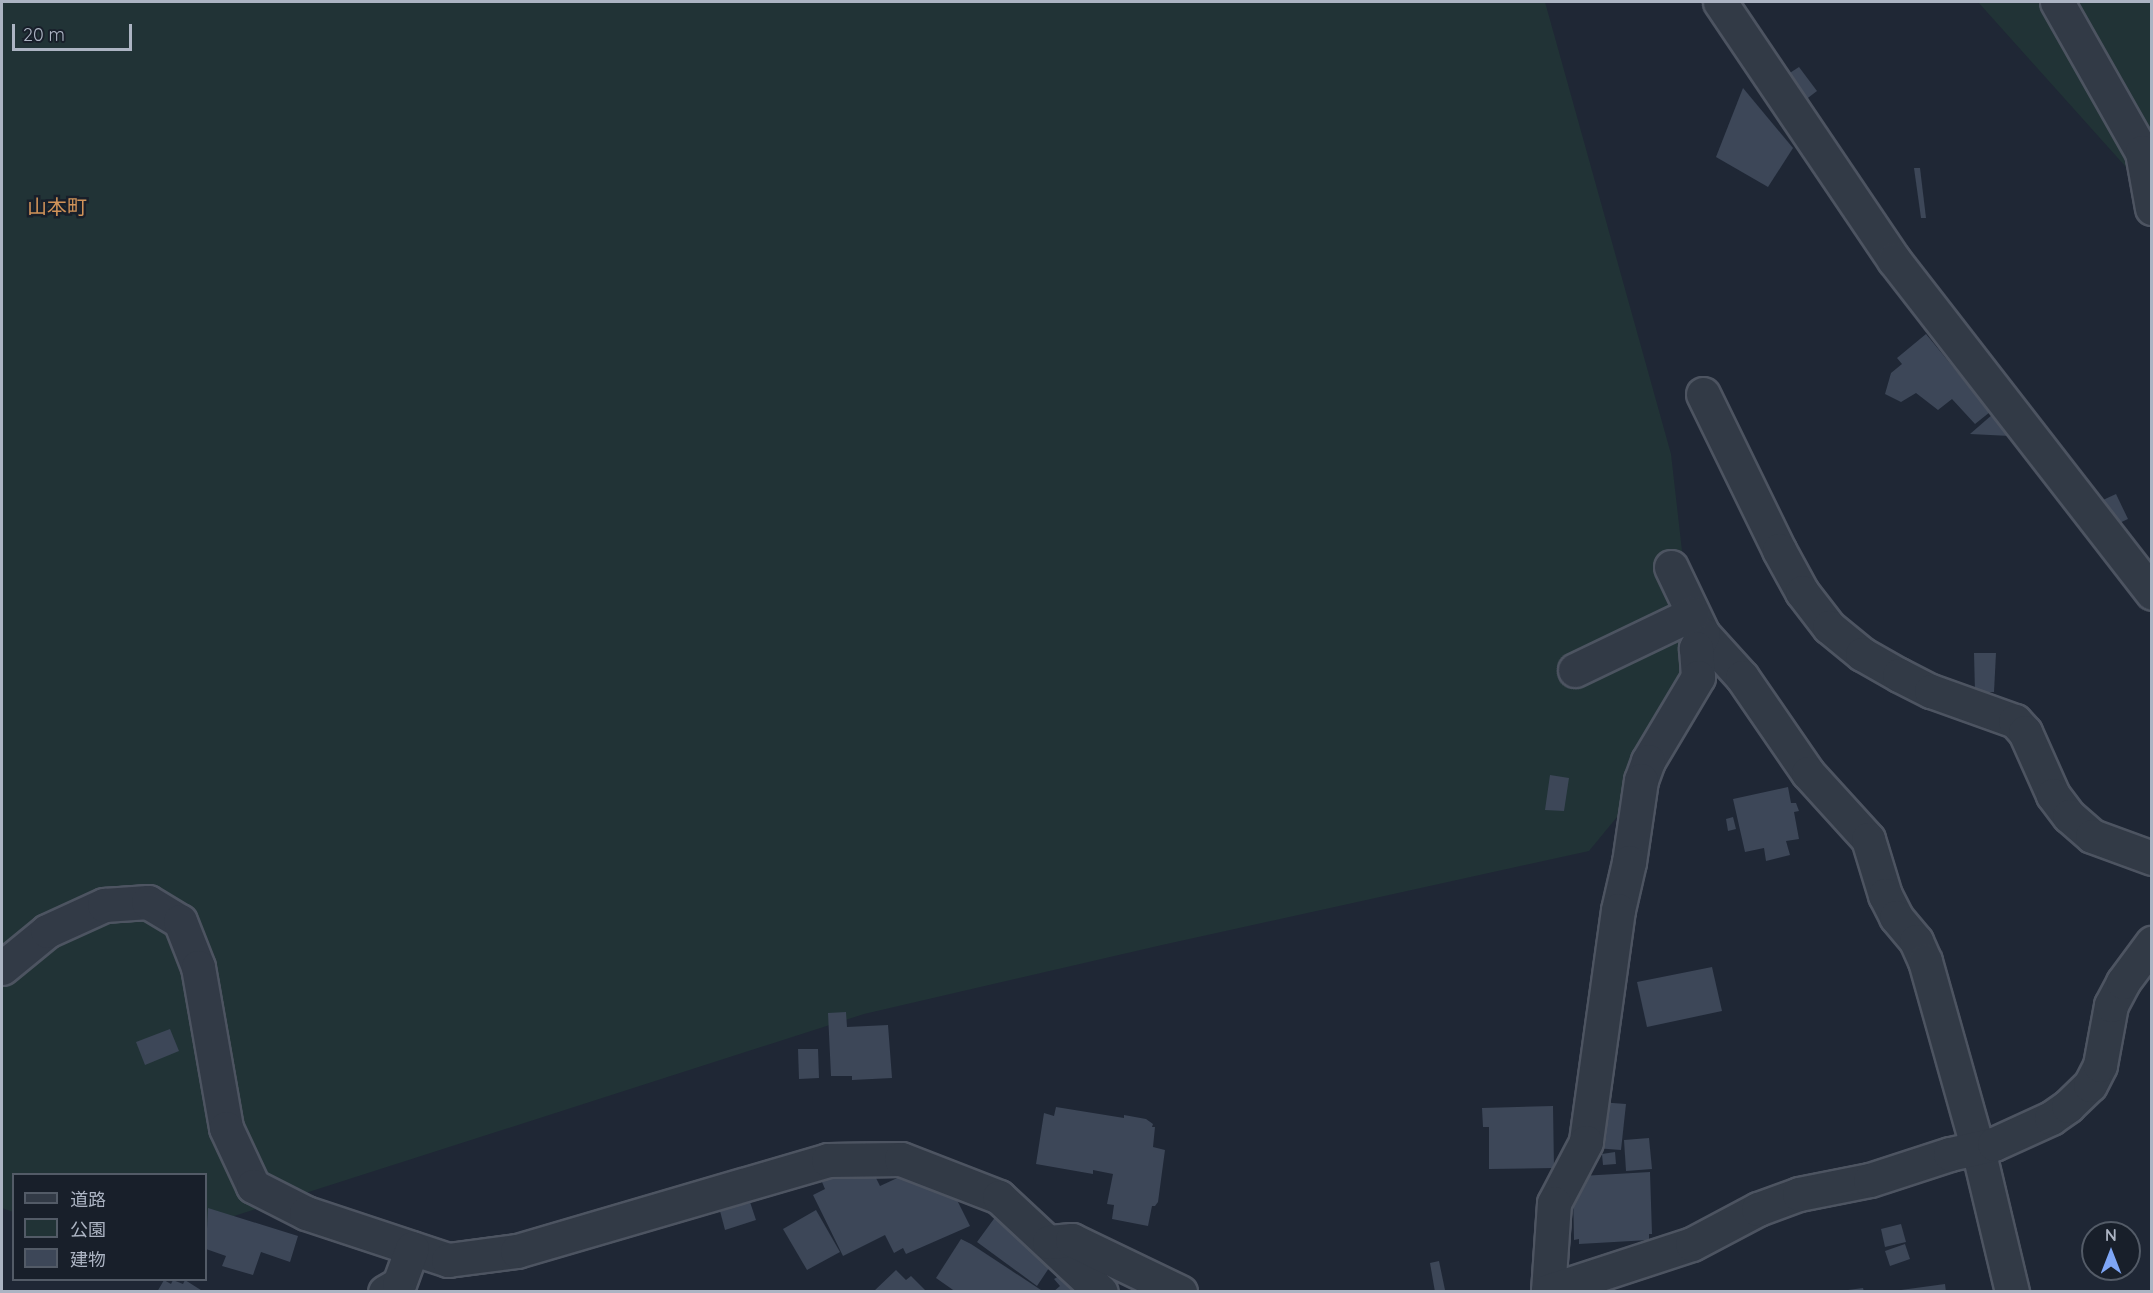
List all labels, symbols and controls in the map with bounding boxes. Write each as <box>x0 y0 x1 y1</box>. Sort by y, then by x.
scale bar <box>15 12 135 50</box>
text: 20 m <box>23 23 65 46</box>
district label: 山本町 <box>27 194 87 218</box>
legend <box>12 1173 207 1281</box>
text: 道路 <box>70 1188 106 1211</box>
text: 公園 <box>70 1218 106 1241</box>
north arrow <box>2081 1221 2141 1281</box>
text: N <box>2105 1225 2117 1245</box>
text: 建物 <box>70 1248 106 1271</box>

